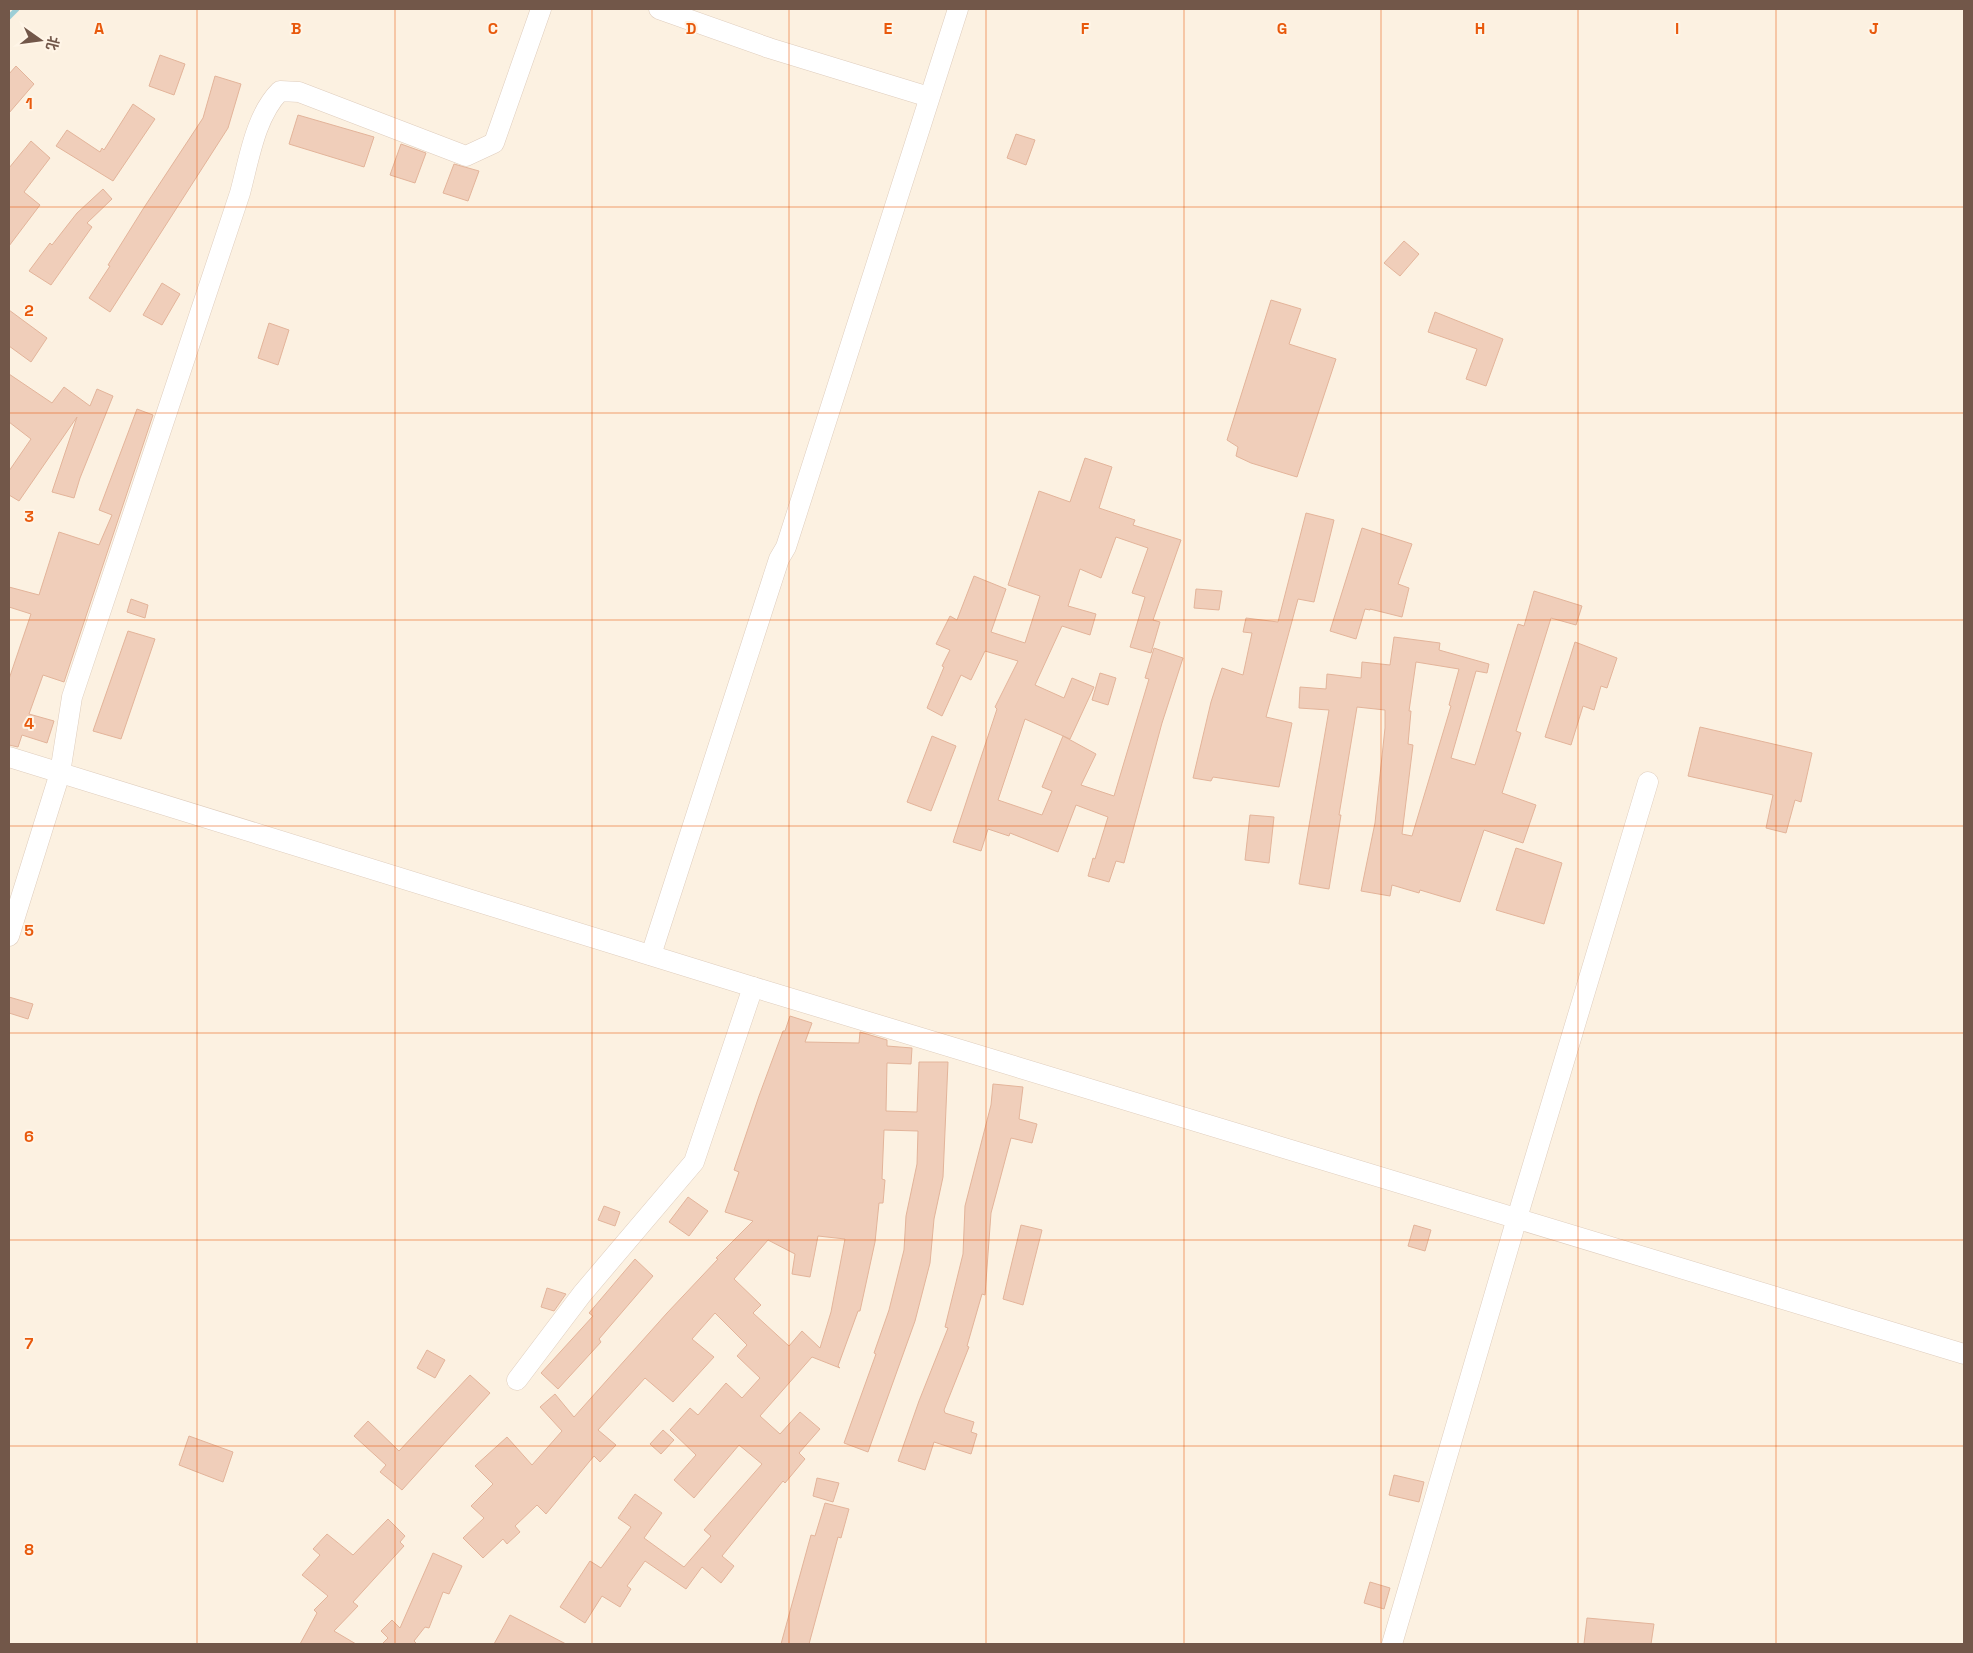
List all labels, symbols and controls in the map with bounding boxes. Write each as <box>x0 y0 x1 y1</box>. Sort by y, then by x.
north arrow <box>15 15 65 65</box>
text: A <box>94 18 104 39</box>
text: B <box>291 18 301 39</box>
text: C <box>488 18 498 39</box>
text: D <box>686 18 696 39</box>
text: E <box>884 18 893 39</box>
text: F <box>1081 18 1090 39</box>
text: G <box>1277 18 1287 39</box>
text: H <box>1475 18 1485 39</box>
text: I <box>1675 18 1679 39</box>
text: J <box>1869 18 1879 39</box>
text: 北 <box>42 34 63 52</box>
text: 1 <box>25 93 33 114</box>
text: 2 <box>24 300 34 321</box>
text: 3 <box>24 506 34 527</box>
text: 4 <box>24 713 34 734</box>
text: 5 <box>24 920 34 941</box>
text: 6 <box>24 1126 34 1147</box>
text: 7 <box>25 1333 34 1354</box>
text: 8 <box>24 1539 34 1560</box>

